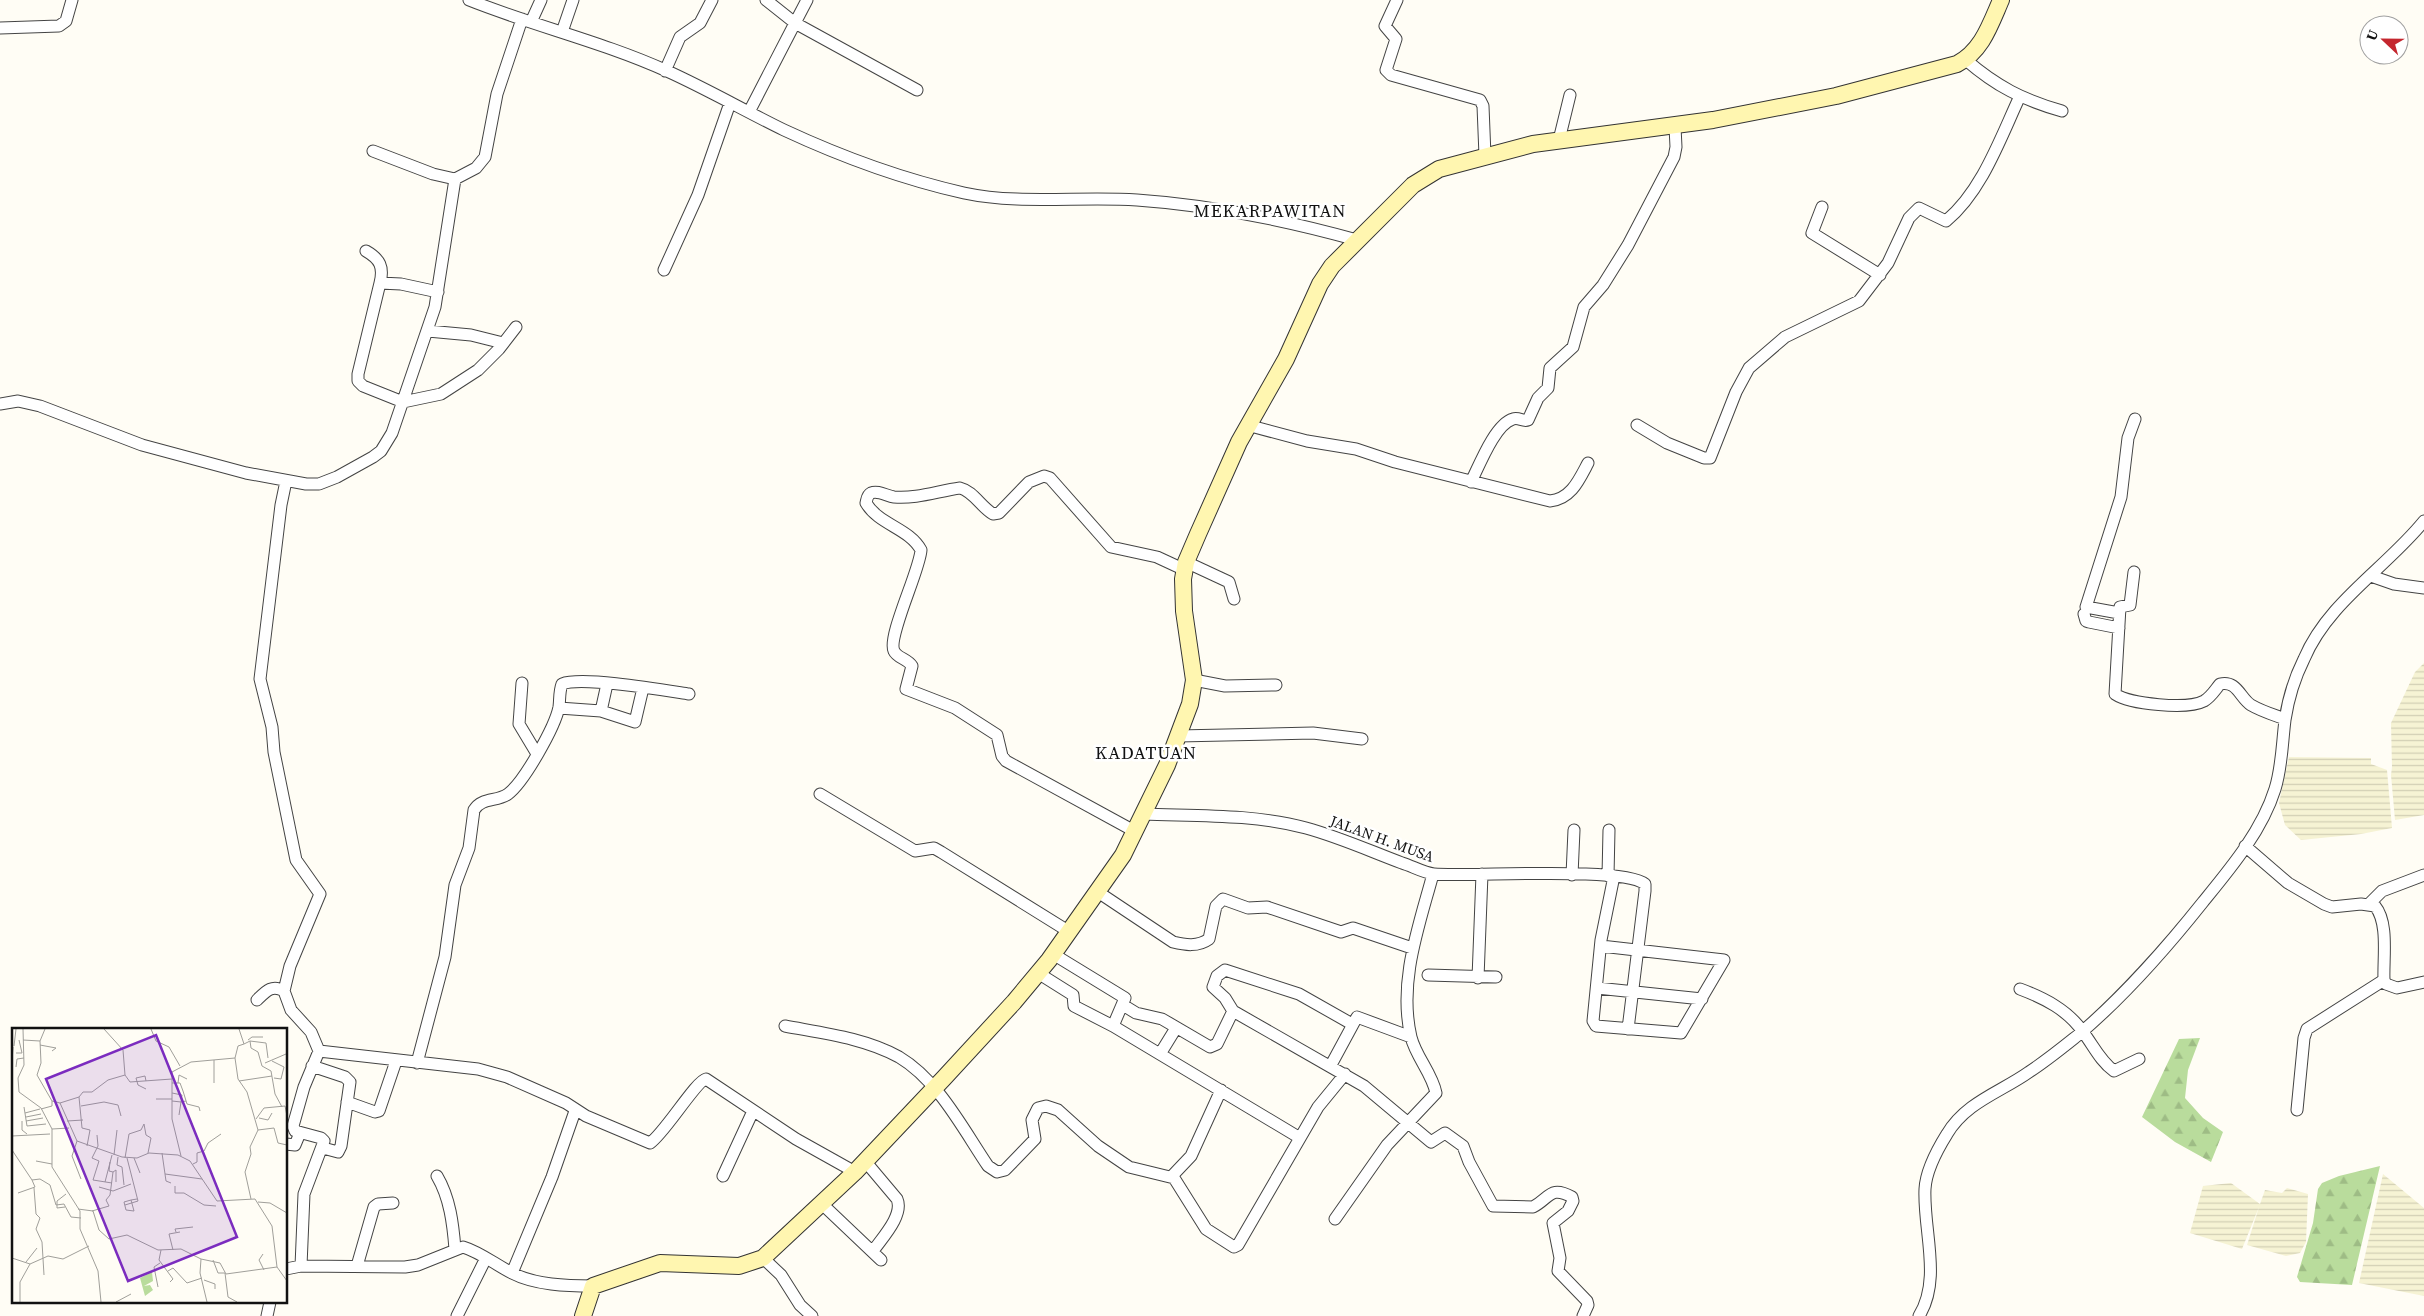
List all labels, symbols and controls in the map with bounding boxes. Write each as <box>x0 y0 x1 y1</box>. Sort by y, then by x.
north arrow <box>2359 15 2409 65</box>
text: U <box>2361 27 2383 44</box>
district label: MEKARPAWITAN <box>1193 198 1347 223</box>
district label: KADATUAN <box>1095 740 1197 765</box>
street label: JALAN H. MUSA <box>1326 810 1437 867</box>
inset map <box>12 1028 288 1304</box>

